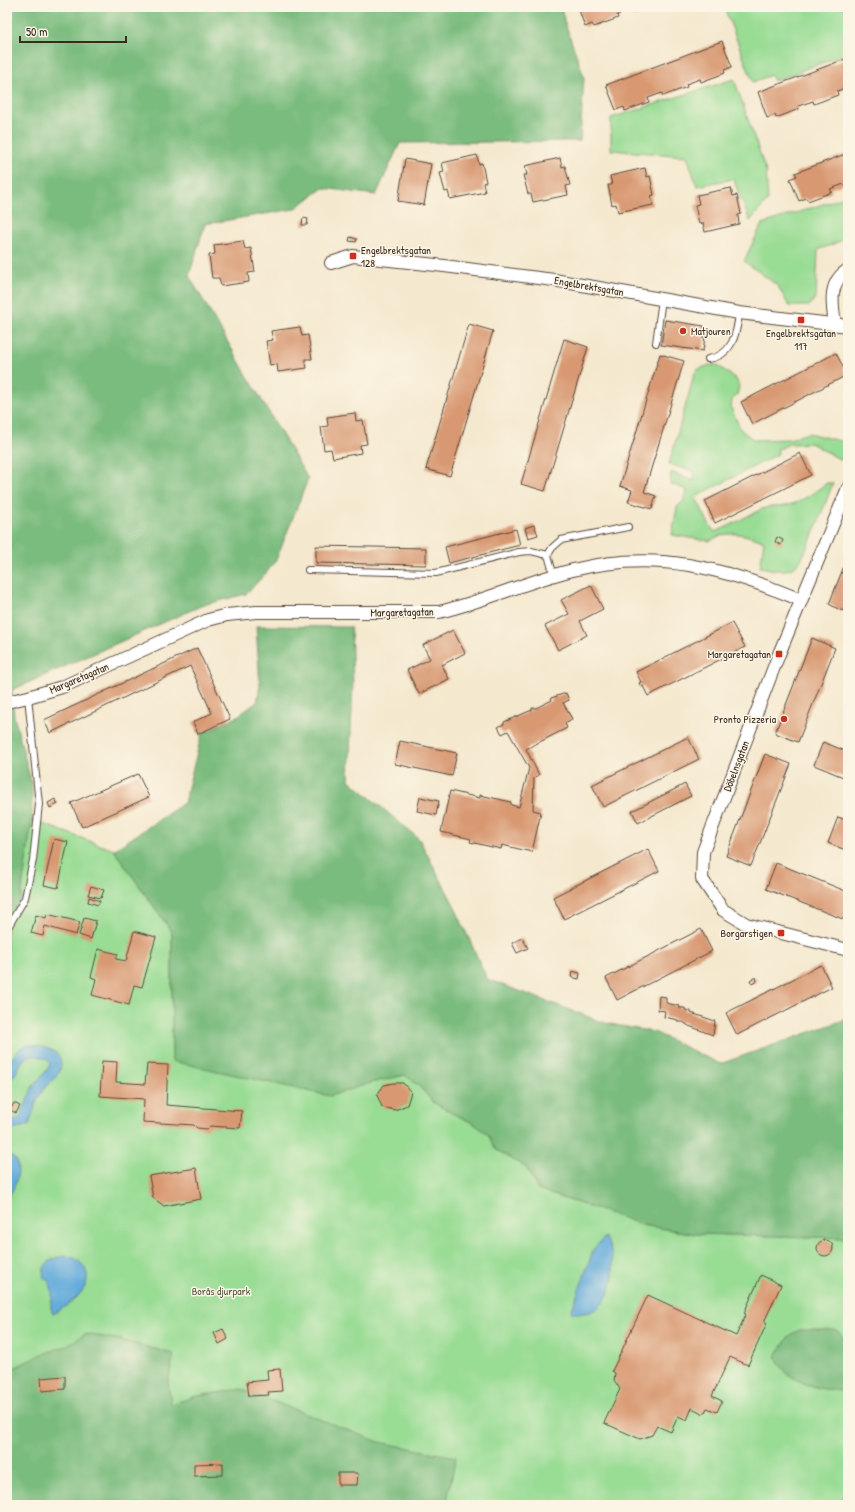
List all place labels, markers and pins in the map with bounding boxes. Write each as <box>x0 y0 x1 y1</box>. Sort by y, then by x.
place label: Engelbrektsgatan 128 <box>361 243 431 270</box>
marker: Engelbrektsgatan 128 <box>348 251 358 261</box>
marker: Engelbrektsgatan 117 <box>796 315 806 325</box>
place label: Matjouren <box>691 324 731 338</box>
marker: Matjouren <box>678 326 688 336</box>
place label: Engelbrektsgatan 117 <box>766 326 836 353</box>
place label: Margaretagatan <box>708 647 771 661</box>
marker: Margaretagatan <box>774 649 784 659</box>
place label: Pronto Pizzeria <box>714 712 777 726</box>
marker: Pronto Pizzeria <box>779 714 789 724</box>
place label: Borgarstigen <box>721 926 773 940</box>
marker: Borgarstigen <box>776 928 786 938</box>

